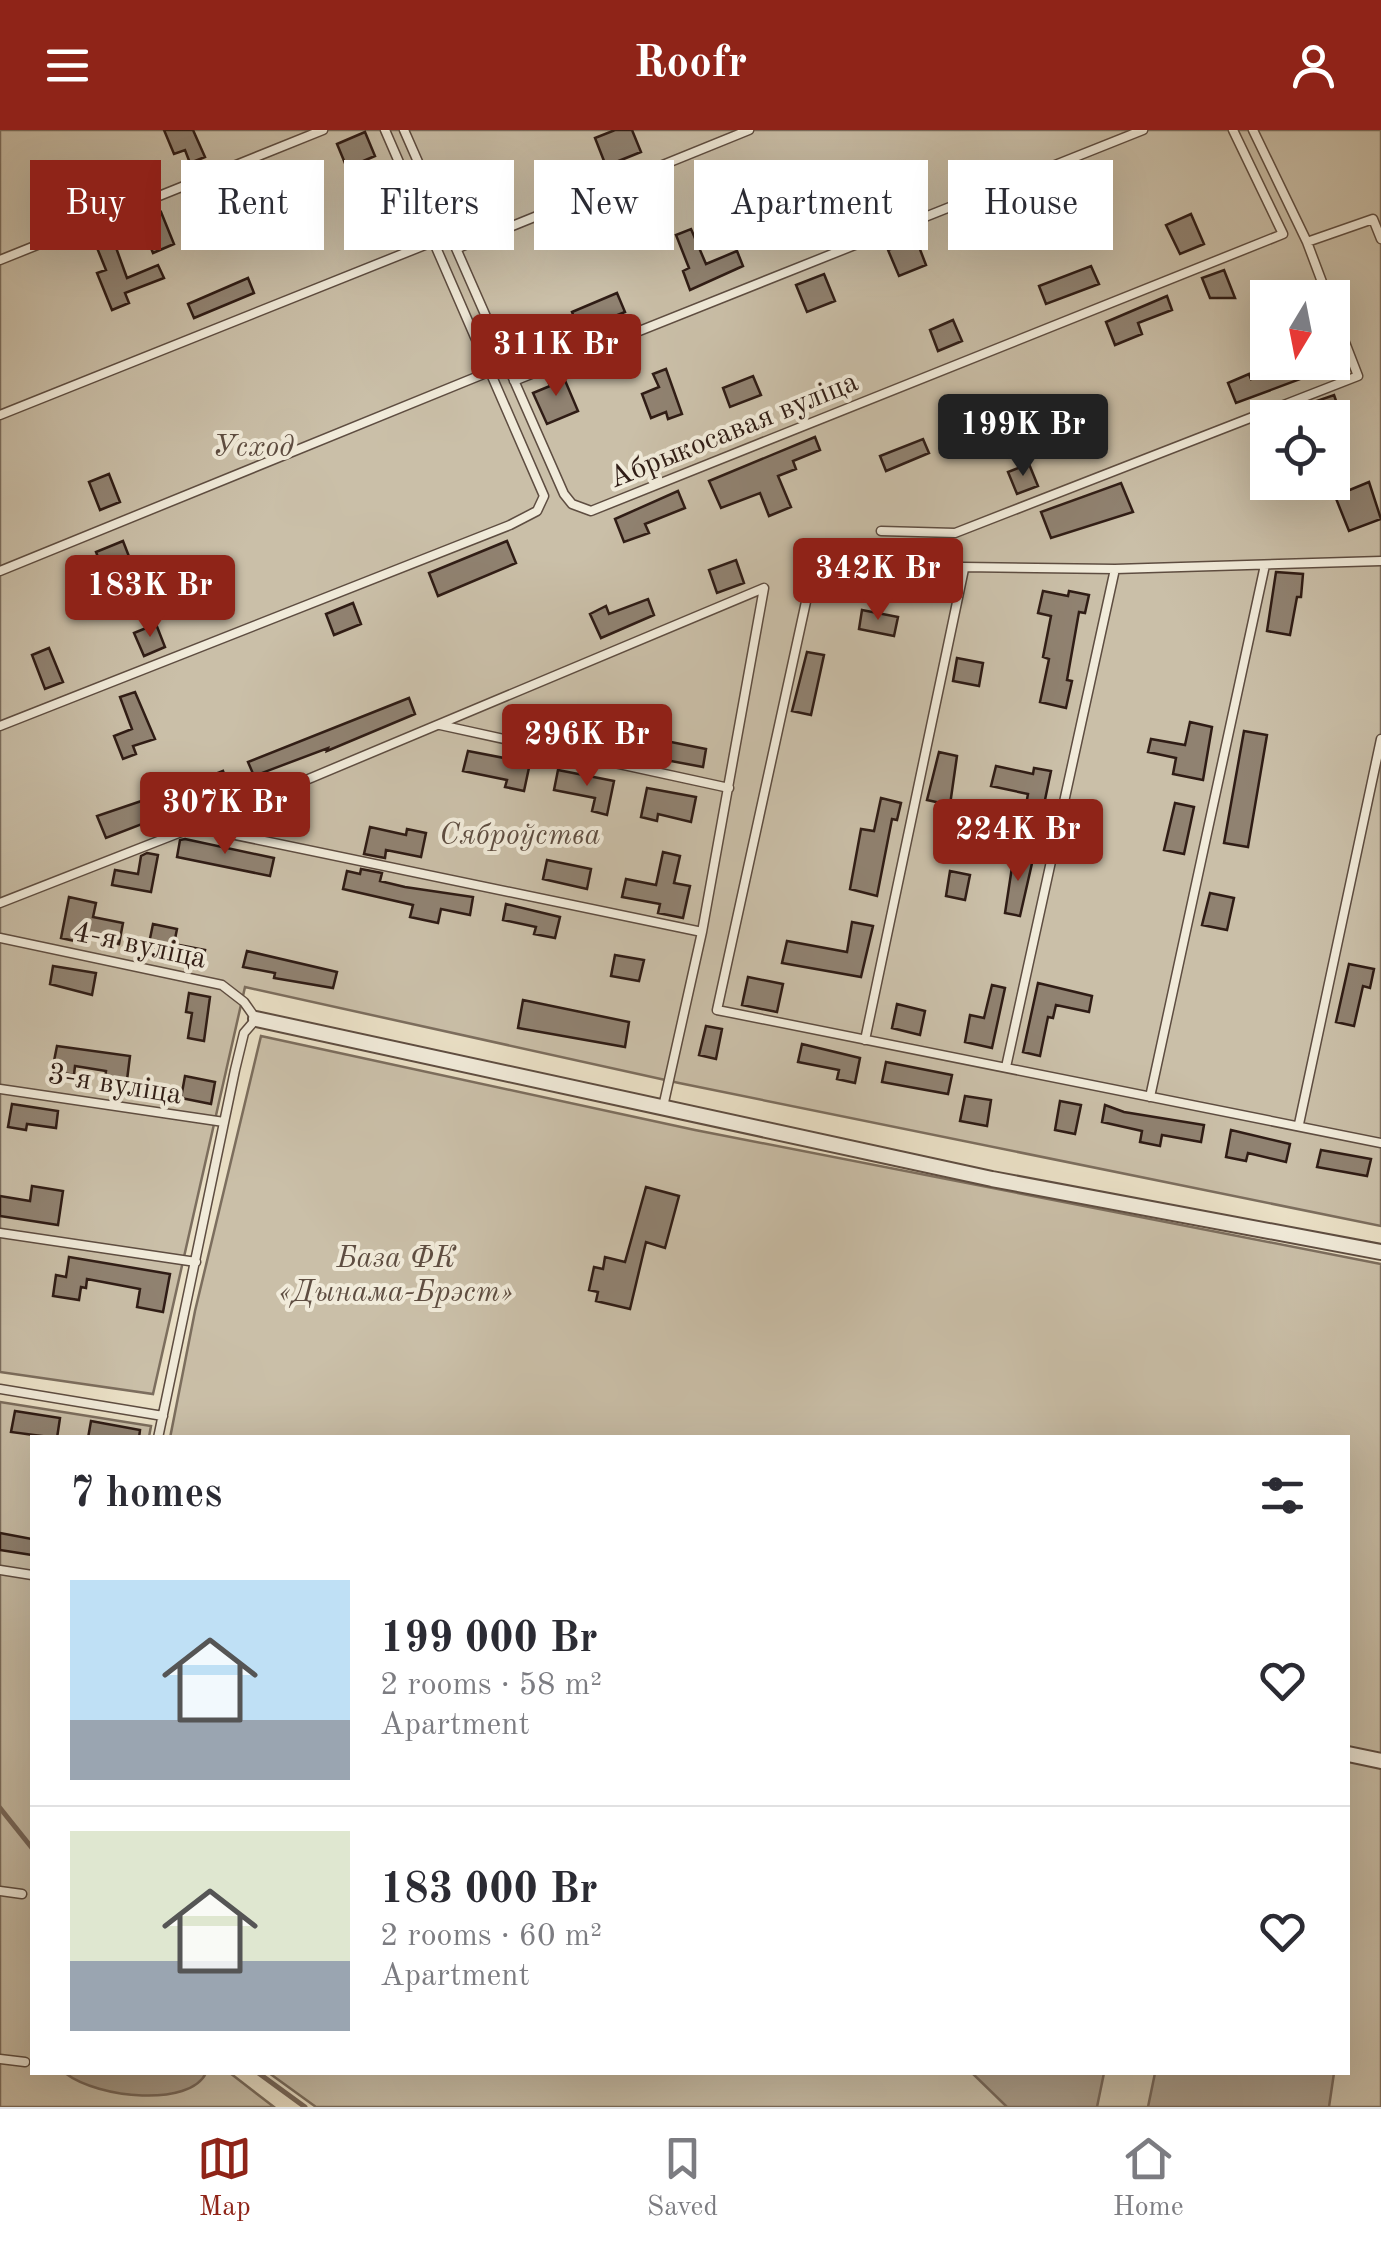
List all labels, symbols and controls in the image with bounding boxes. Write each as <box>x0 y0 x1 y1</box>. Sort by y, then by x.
icon: menu <box>40 38 95 93</box>
icon: person <box>1286 38 1341 93</box>
text: Roofr <box>634 42 747 87</box>
chip: Buy <box>30 160 161 250</box>
chip: Rent <box>181 160 324 250</box>
chip: Filters <box>344 160 514 250</box>
chip: New <box>534 160 674 250</box>
chip: Apartment <box>694 160 928 250</box>
chip: House <box>948 160 1113 250</box>
north arrow <box>1250 280 1350 380</box>
map controls <box>1250 280 1350 500</box>
pin: 311K Br <box>464 314 648 399</box>
text: 311K Br <box>493 330 619 362</box>
street label: Абрыкосавая вуліца <box>605 367 863 495</box>
pin: 199K Br <box>931 394 1115 479</box>
button: locate <box>1250 400 1350 500</box>
text: 199K Br <box>960 410 1086 442</box>
park label: Усход <box>212 433 294 463</box>
pin: 342K Br <box>786 538 970 623</box>
text: 342K Br <box>815 554 941 586</box>
pin: 183K Br <box>58 555 242 640</box>
text: 183K Br <box>87 571 213 603</box>
pin: 296K Br <box>495 704 679 789</box>
text: 296K Br <box>524 720 650 752</box>
pin: 307K Br <box>133 772 317 857</box>
text: 307K Br <box>162 788 288 820</box>
pin: 224K Br <box>926 799 1110 884</box>
text: 224K Br <box>955 815 1081 847</box>
park label: Сяброўства <box>439 821 601 851</box>
street label: 4-я вуліца <box>70 917 209 975</box>
street label: 3-я вуліца <box>45 1060 184 1110</box>
park label: База ФК «Дынама-Брэст» <box>279 1244 513 1308</box>
icon: filters <box>1255 1468 1310 1523</box>
text: 7 homes <box>70 1474 222 1516</box>
text: 199 000 Br <box>380 1619 598 1661</box>
icon: home <box>150 1620 270 1740</box>
icon: heart <box>1255 1653 1310 1708</box>
text: 2 rooms · 58 m² <box>380 1670 602 1702</box>
text: Apartment <box>380 1710 530 1742</box>
text: 183 000 Br <box>380 1870 598 1912</box>
icon: home <box>150 1871 270 1991</box>
icon: heart <box>1255 1904 1310 1959</box>
text: 2 rooms · 60 m² <box>380 1921 602 1953</box>
text: Apartment <box>380 1961 530 1993</box>
tab: Map <box>197 2131 252 2226</box>
tab: Saved <box>647 2131 718 2226</box>
tab: Home <box>1113 2131 1184 2226</box>

